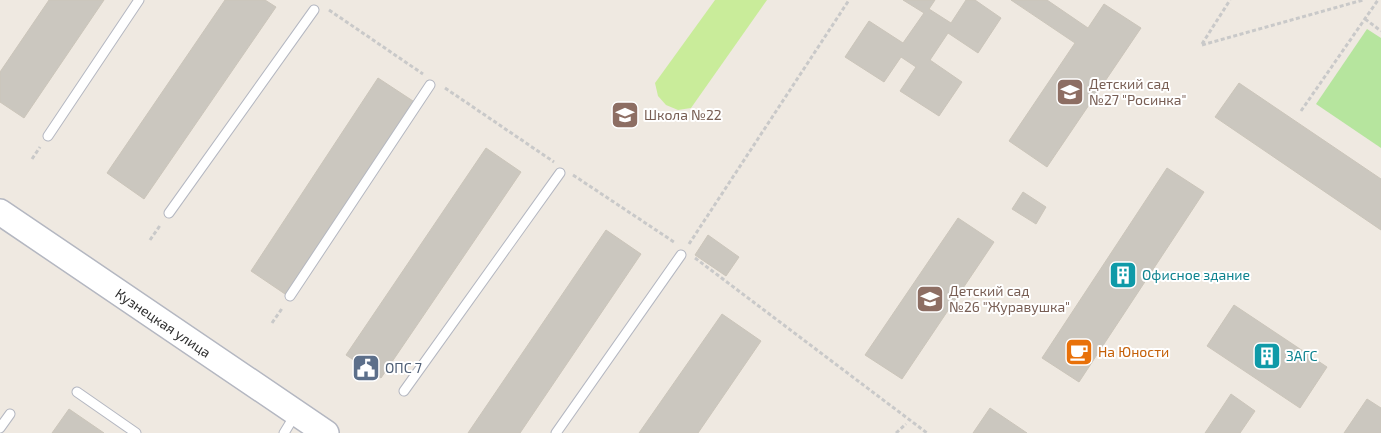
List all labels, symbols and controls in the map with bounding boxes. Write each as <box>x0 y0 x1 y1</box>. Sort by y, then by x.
place label: Детский сад №27 "Росинка" <box>1089 75 1186 108</box>
school or university icon: Детский сад №27 "Росинка" <box>1055 77 1085 107</box>
school or university icon: Школа №22 <box>610 100 640 130</box>
place label: Школа №22 <box>644 106 722 123</box>
building icon: Офисное здание <box>1108 260 1138 290</box>
place label: Офисное здание <box>1142 266 1250 283</box>
place label: Детский сад №26 "Журавушка" <box>949 282 1070 315</box>
street label: Кузнецкая улица <box>112 284 214 361</box>
school or university icon: Детский сад №26 "Журавушка" <box>915 284 945 314</box>
cafe icon: На Юности <box>1064 337 1094 367</box>
building icon: ЗАГС <box>1252 341 1282 371</box>
place label: На Юности <box>1098 343 1169 360</box>
place label: ЗАГС <box>1286 347 1317 364</box>
public building icon: ОПС 7 <box>351 353 381 383</box>
place label: ОПС 7 <box>385 359 422 376</box>

